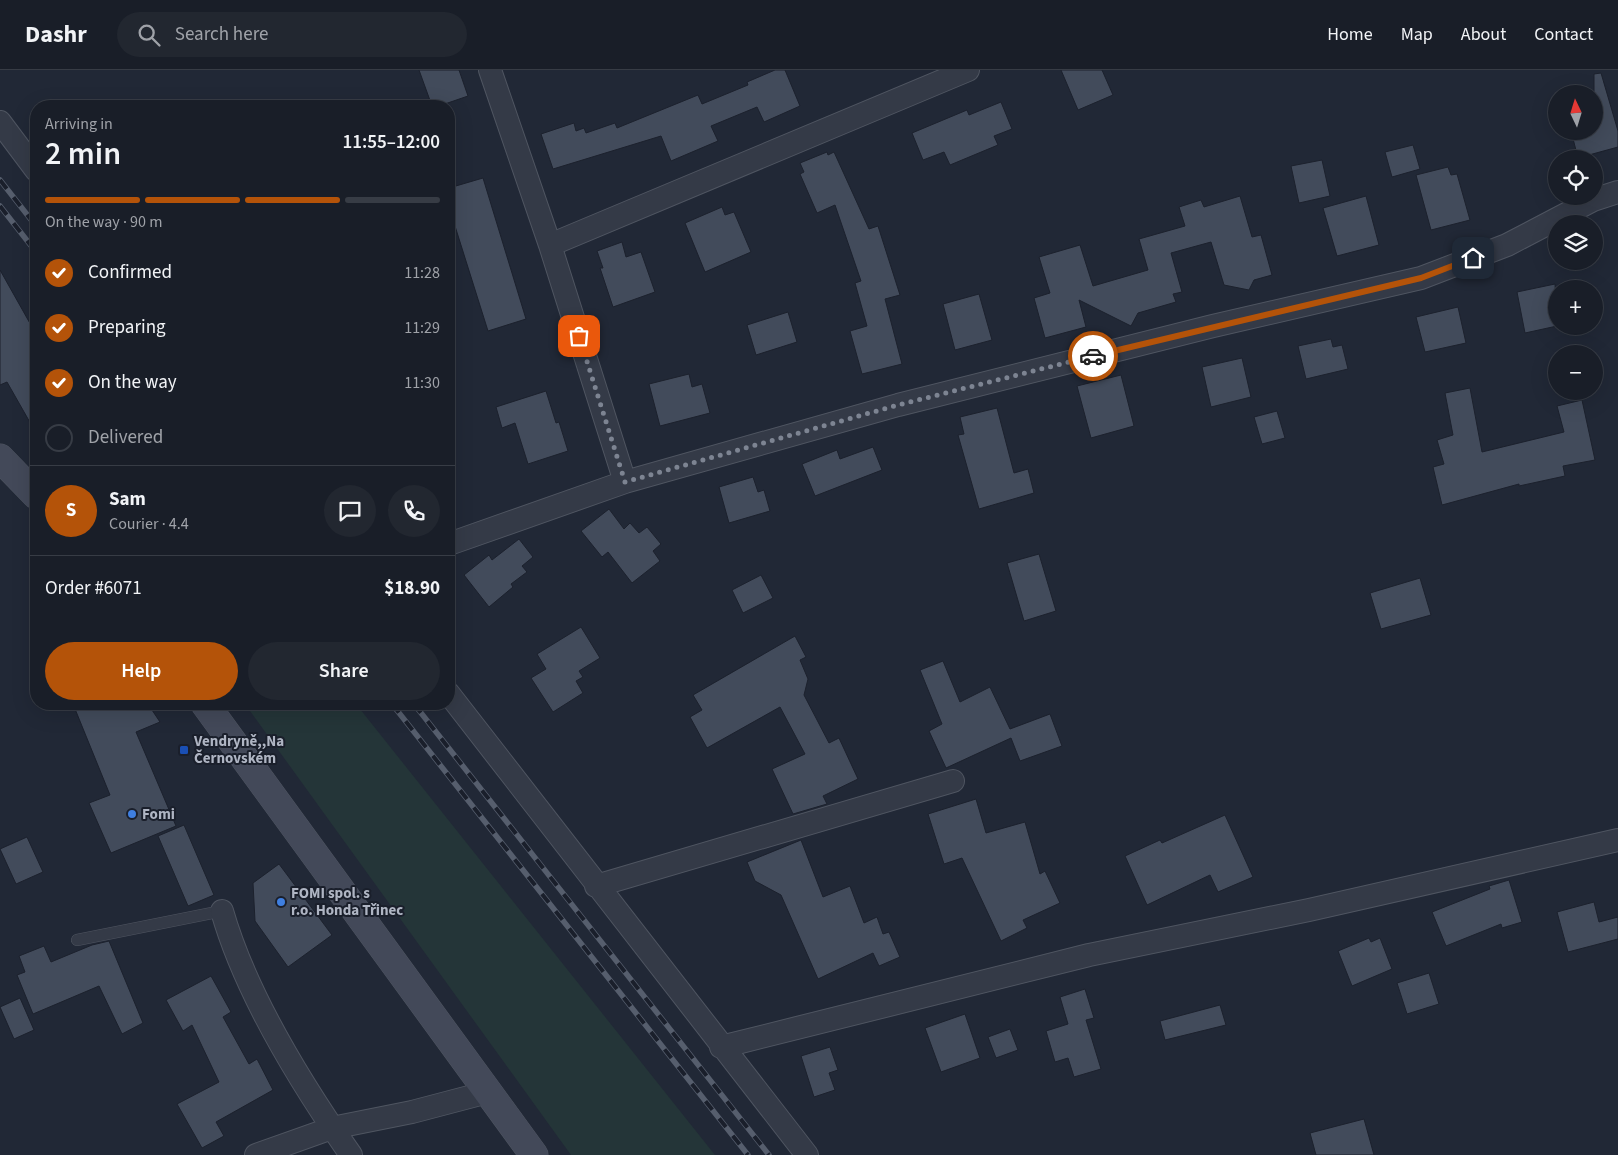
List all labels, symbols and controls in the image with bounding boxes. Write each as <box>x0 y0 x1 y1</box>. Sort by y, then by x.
search box <box>117 12 467 57</box>
text: Dashr <box>25 17 87 52</box>
icon: search <box>135 21 163 49</box>
text: Search here <box>175 21 268 48</box>
text: Home <box>1327 22 1373 47</box>
text: Map <box>1401 22 1433 47</box>
text: About <box>1461 22 1506 47</box>
text: Contact <box>1534 22 1593 47</box>
north arrow <box>1548 85 1602 140</box>
map controls <box>1548 85 1603 400</box>
text: Arriving in <box>45 113 113 135</box>
text: 11:55–12:00 <box>342 129 440 156</box>
text: 2 min <box>45 131 121 177</box>
button: locate <box>1548 150 1603 205</box>
text: On the way · 90 m <box>45 211 162 233</box>
button: layers <box>1548 215 1603 270</box>
pin <box>1452 237 1494 279</box>
icon: home <box>1459 244 1487 272</box>
icon: check <box>45 259 73 287</box>
text: Confirmed <box>88 259 172 286</box>
text: 11:28 <box>404 262 440 284</box>
button: + <box>1548 280 1603 335</box>
icon: check <box>45 314 73 342</box>
text: Preparing <box>88 314 166 341</box>
pin <box>558 315 600 357</box>
text: 11:29 <box>404 317 440 339</box>
icon: bag <box>565 322 593 350</box>
courier <box>1068 331 1118 381</box>
icon: car <box>1079 342 1107 370</box>
button: − <box>1548 345 1603 400</box>
icon: check <box>45 369 73 397</box>
text: On the way <box>88 369 177 396</box>
text: 11:30 <box>404 372 440 394</box>
text: Delivered <box>88 424 163 451</box>
button: chat <box>324 485 376 537</box>
button: phone <box>388 485 440 537</box>
text: Sam <box>109 486 146 513</box>
text: S <box>66 497 76 524</box>
text: Courier · 4.4 <box>109 513 189 535</box>
text: Order #6071 <box>45 575 142 602</box>
text: $18.90 <box>384 575 440 602</box>
button: Help <box>45 642 238 700</box>
button: Share <box>248 642 440 700</box>
place label: Vendryně,,Na Černovském <box>193 731 284 769</box>
marker: Vendryně,,Na Černovském <box>178 744 190 756</box>
place label: Fomi <box>142 804 175 825</box>
marker: Fomi <box>126 808 138 820</box>
place label: FOMI spol. s r.o. Honda Třinec <box>291 883 403 921</box>
marker: FOMI spol. s r.o. Honda Třinec <box>275 896 287 908</box>

